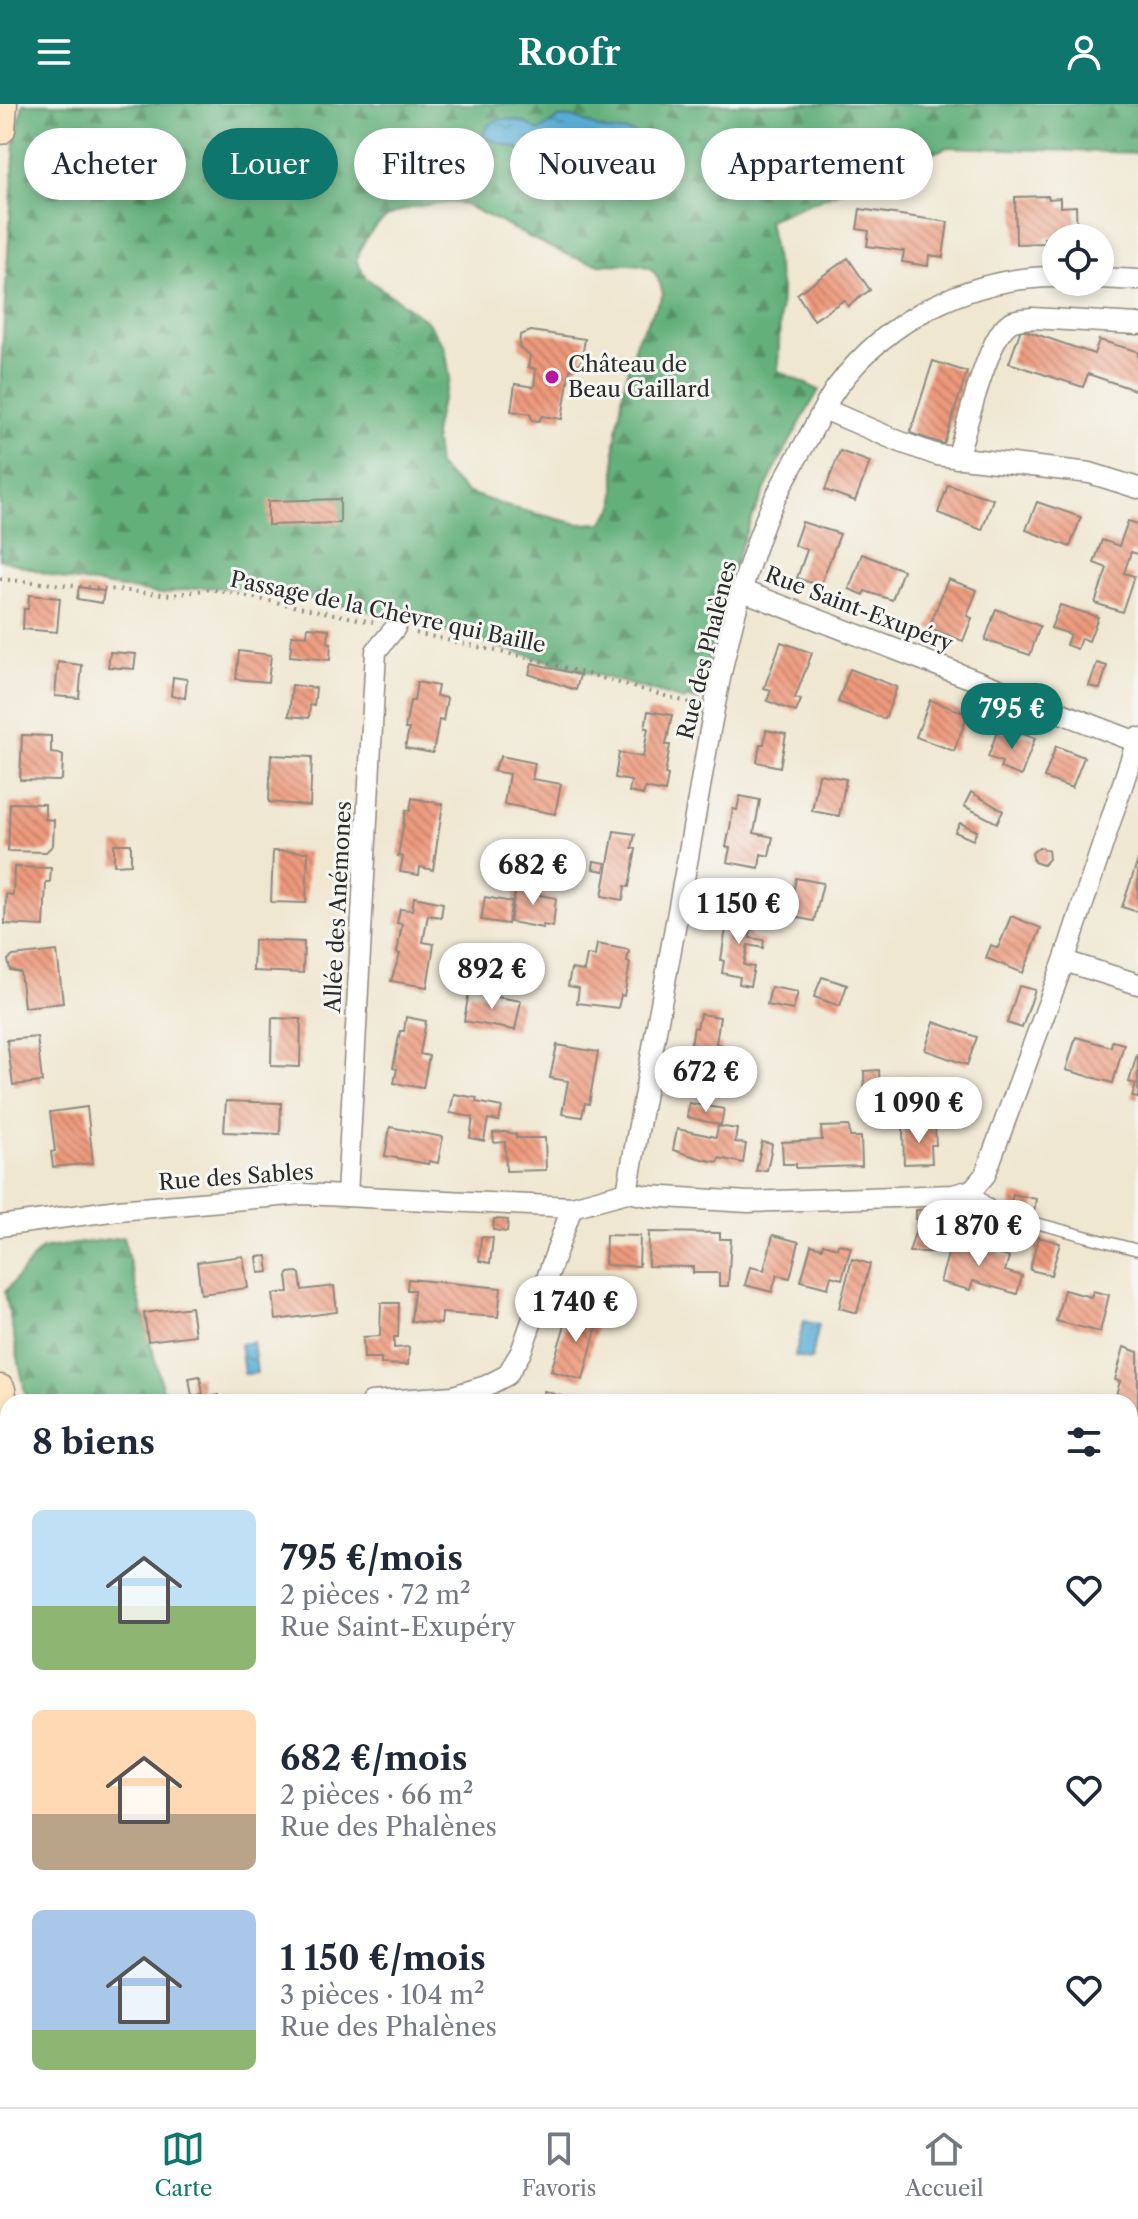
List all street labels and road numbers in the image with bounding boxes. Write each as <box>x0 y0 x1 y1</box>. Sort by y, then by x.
street label: Rue des Phalènes <box>672 558 742 742</box>
street label: Rue Saint-Exupéry <box>761 561 958 658</box>
street label: Passage de la Chèvre qui Baille <box>228 565 548 659</box>
street label: Allée des Anémones <box>319 800 357 1015</box>
street label: Rue des Sables <box>158 1158 314 1196</box>

